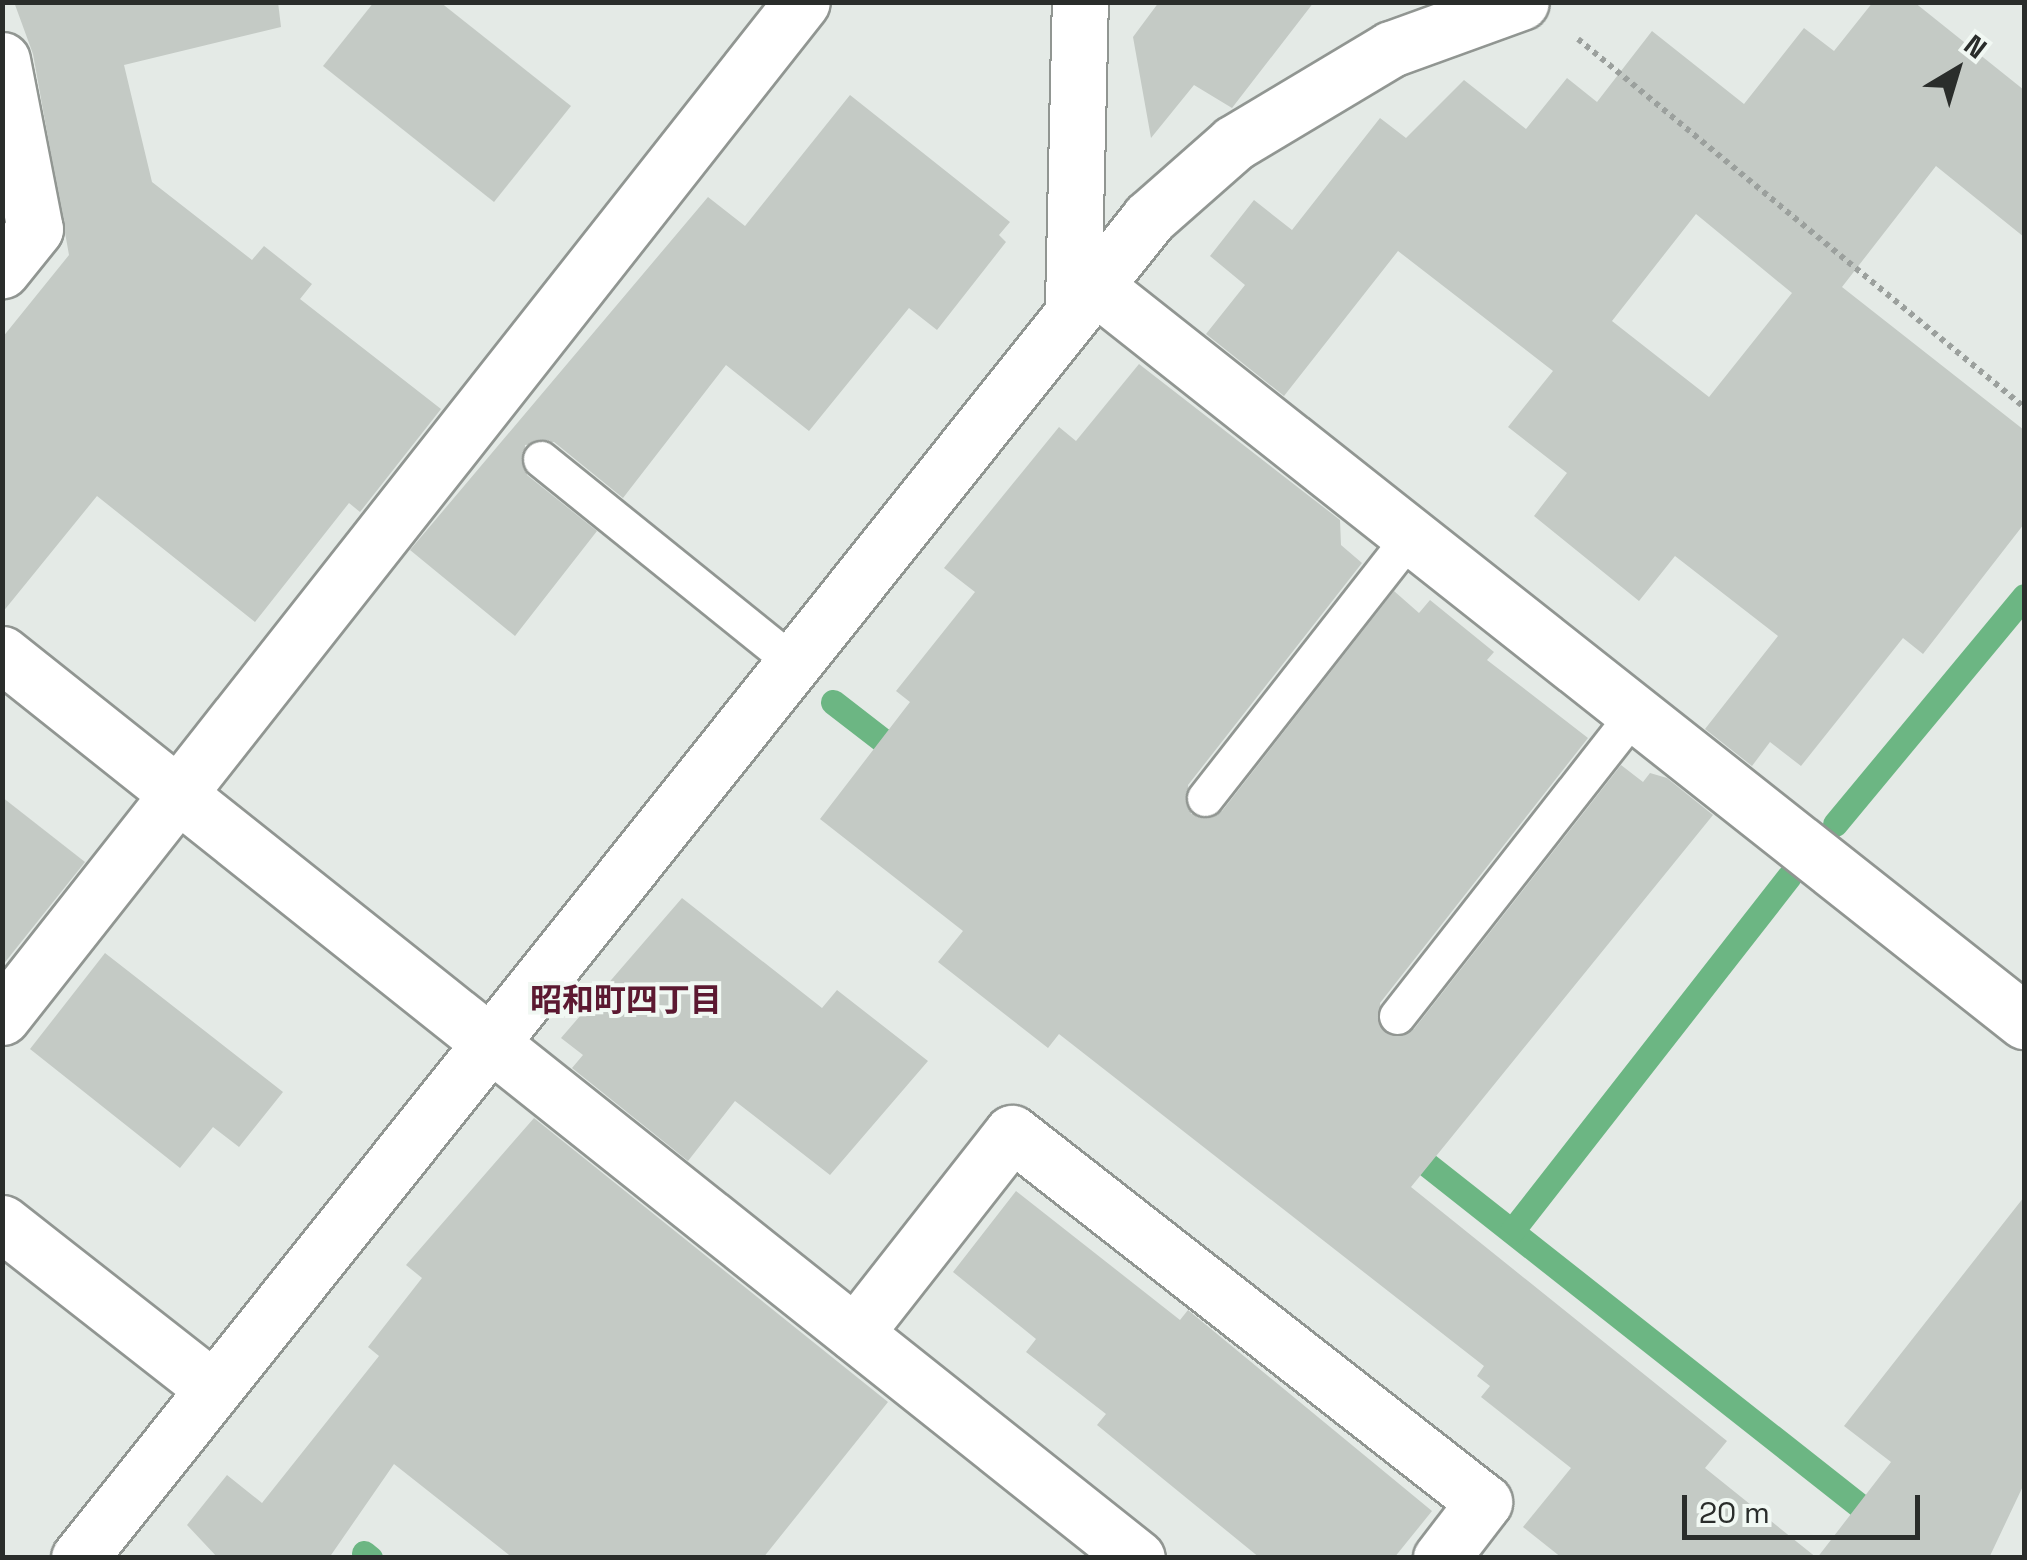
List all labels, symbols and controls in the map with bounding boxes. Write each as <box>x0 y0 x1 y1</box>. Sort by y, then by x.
north arrow <box>1907 20 2007 120</box>
text: N <box>1957 26 1994 66</box>
district label: 昭和町四丁目 <box>530 981 722 1019</box>
scale bar <box>1687 1475 1924 1537</box>
text: 20 m <box>1699 1493 1770 1532</box>

